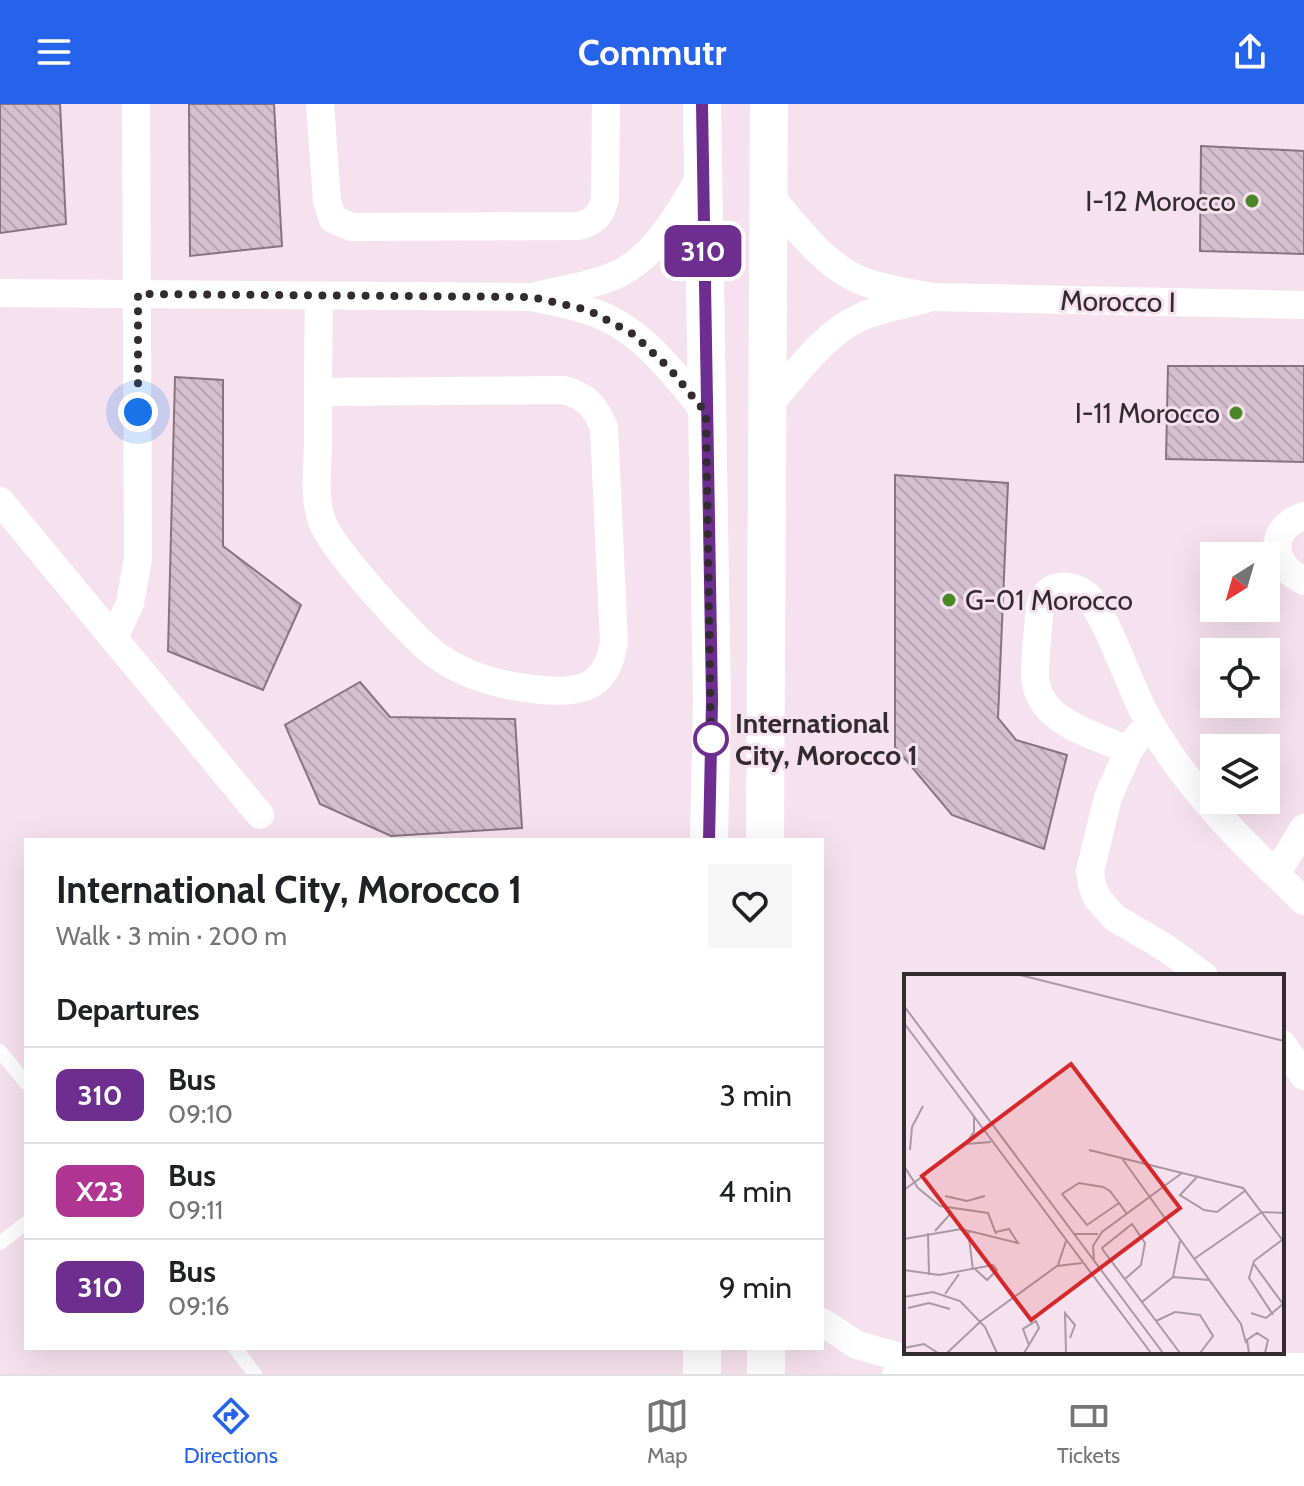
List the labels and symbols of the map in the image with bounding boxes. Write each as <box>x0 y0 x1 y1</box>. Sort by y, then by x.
place label: I-12 Morocco <box>1085 184 1236 218</box>
marker: I-12 Morocco <box>1243 192 1261 210</box>
line badge: 310 <box>657 225 749 277</box>
street label: Morocco I <box>1060 283 1176 319</box>
your location <box>118 392 158 432</box>
place label: I-11 Morocco <box>1075 396 1220 430</box>
marker: I-11 Morocco <box>1227 404 1245 422</box>
north arrow <box>1200 542 1280 622</box>
place label: G-01 Morocco <box>965 583 1133 617</box>
marker: G-01 Morocco <box>940 591 958 609</box>
place label: International City, Morocco 1 <box>735 706 918 772</box>
marker: International City, Morocco 1 <box>694 722 728 756</box>
inset map <box>904 974 1284 1354</box>

